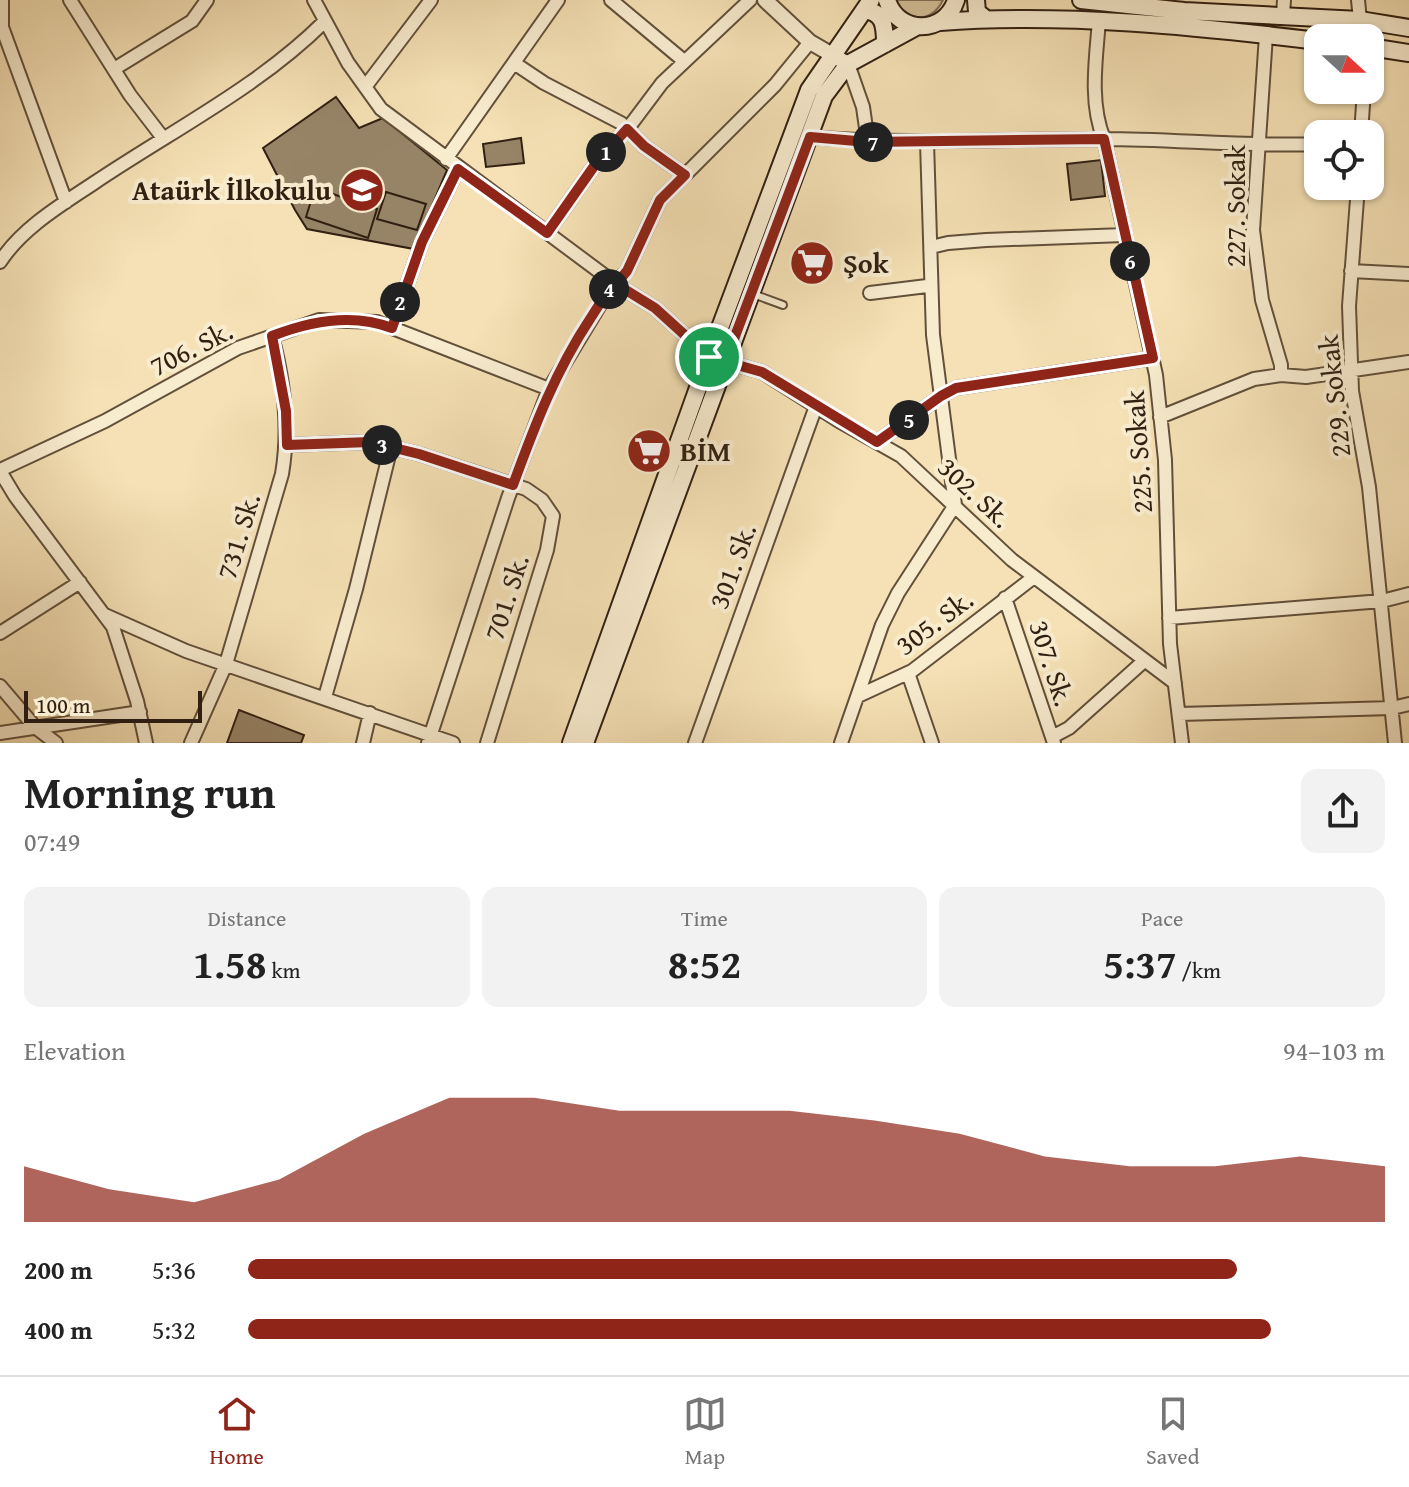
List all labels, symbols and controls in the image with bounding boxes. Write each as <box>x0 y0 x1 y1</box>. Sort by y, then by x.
north arrow <box>1304 24 1384 104</box>
map controls <box>1304 24 1384 200</box>
button: locate <box>1304 120 1384 200</box>
pin: 7 <box>853 122 893 162</box>
text: 7 <box>867 126 879 158</box>
pin: 1 <box>586 132 626 172</box>
text: 1 <box>600 136 612 168</box>
street label: 227. Sokak <box>1214 144 1255 268</box>
school or university icon: Ataürk İlkokulu <box>338 166 386 214</box>
place label: Ataürk İlkokulu <box>132 169 331 210</box>
supermarket icon: Şok <box>788 239 836 287</box>
pin: 6 <box>1110 241 1150 281</box>
place label: Şok <box>843 242 890 283</box>
text: 6 <box>1124 245 1136 277</box>
pin: 4 <box>589 269 629 309</box>
text: 4 <box>603 273 615 305</box>
pin: 2 <box>380 282 420 322</box>
text: 2 <box>394 286 406 318</box>
street label: 706. Sk. <box>142 309 239 386</box>
pin <box>675 323 743 391</box>
street label: 229. Sokak <box>1307 332 1360 459</box>
icon: arrive <box>687 335 731 379</box>
street label: 225. Sokak <box>1113 388 1162 515</box>
pin: 5 <box>889 400 929 440</box>
text: 5 <box>903 404 915 436</box>
pin: 3 <box>362 425 402 465</box>
supermarket icon: BİM <box>625 427 673 475</box>
text: 3 <box>376 429 388 461</box>
place label: BİM <box>680 430 731 471</box>
street label: 302. Sk. <box>929 447 1022 537</box>
street label: 731. Sk. <box>205 488 270 584</box>
street label: 301. Sk. <box>697 517 766 614</box>
street label: 701. Sk. <box>472 549 539 645</box>
street label: 305. Sk. <box>886 579 981 664</box>
street label: 307. Sk. <box>1019 615 1086 711</box>
scale bar <box>24 687 202 723</box>
text: 100 m <box>36 689 91 721</box>
text: Morning run <box>24 760 275 824</box>
button: share <box>1301 769 1385 853</box>
text: 07:49 <box>24 822 80 861</box>
text: Distance <box>207 902 286 934</box>
text: Time <box>681 902 728 934</box>
text: Pace <box>1141 902 1183 934</box>
text: 1.58 <box>193 934 267 993</box>
text: 8:52 <box>668 934 741 993</box>
text: 5:37 <box>1103 934 1177 993</box>
text: km <box>267 954 301 986</box>
text: /km <box>1177 954 1221 986</box>
text: Elevation <box>24 1031 126 1070</box>
text: 94–103 m <box>1283 1031 1385 1070</box>
text: 200 m <box>24 1250 92 1289</box>
text: 5:36 <box>152 1250 196 1289</box>
text: 400 m <box>24 1310 92 1349</box>
text: 5:32 <box>152 1310 196 1349</box>
tab: Home <box>210 1392 264 1472</box>
tab: Map <box>683 1392 727 1472</box>
tab: Saved <box>1146 1392 1199 1472</box>

